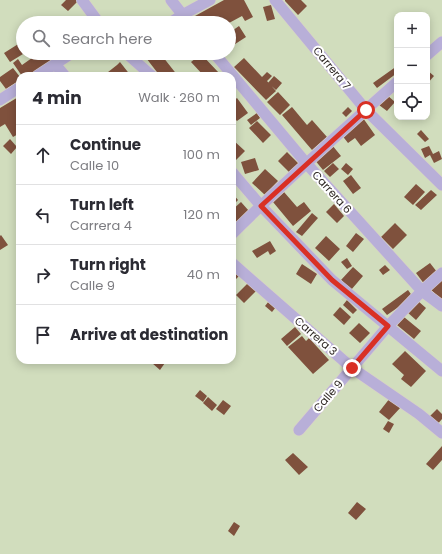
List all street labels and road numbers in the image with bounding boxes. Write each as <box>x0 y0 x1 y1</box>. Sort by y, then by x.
street label: Carrera 7 <box>309 43 355 93</box>
street label: Carrera 6 <box>309 167 355 217</box>
street label: Carrera 3 <box>291 313 341 359</box>
street label: Calle 9 <box>309 376 347 416</box>

